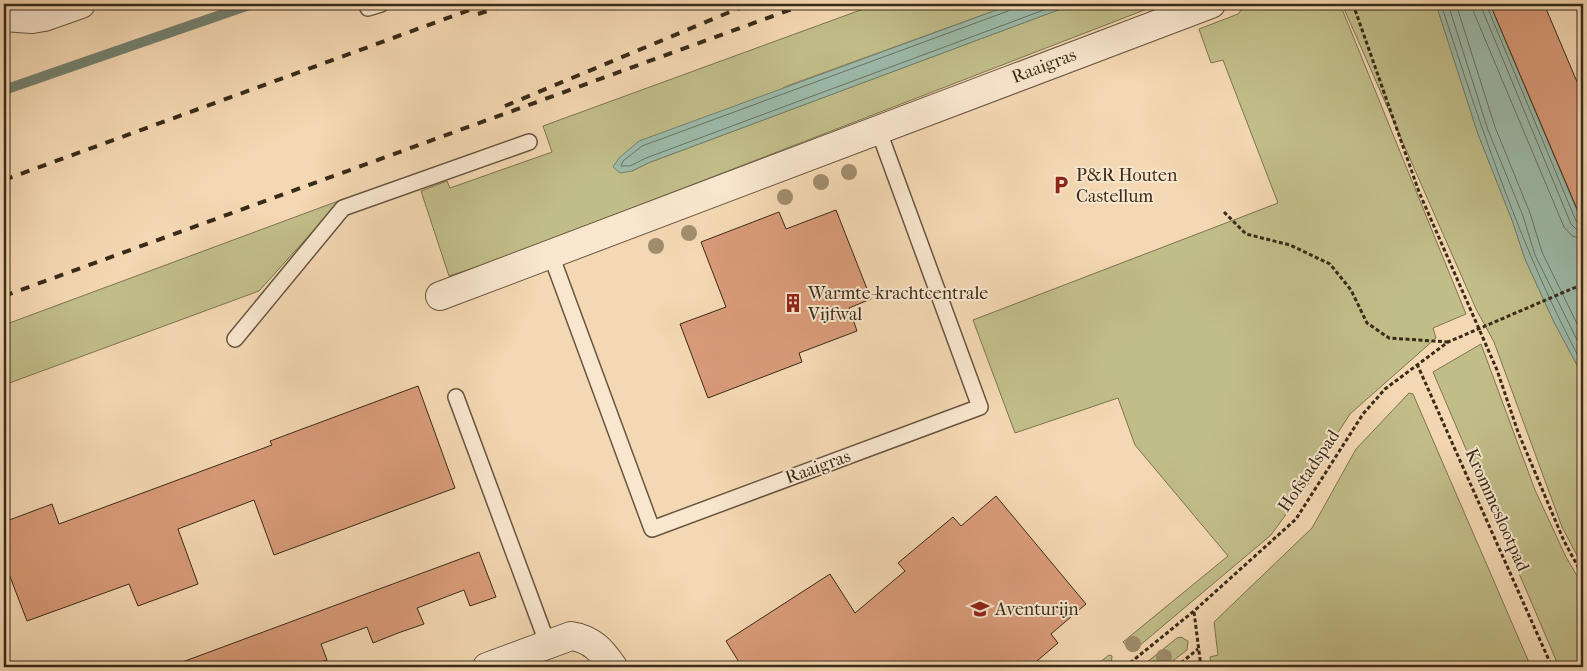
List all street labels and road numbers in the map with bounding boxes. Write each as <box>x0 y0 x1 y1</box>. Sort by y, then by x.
street label: Raaigras <box>1009 44 1080 88</box>
street label: Hofstadspad <box>1274 426 1344 516</box>
street label: Raaigras <box>783 445 854 488</box>
street label: Krommeslootpad <box>1460 445 1534 575</box>

